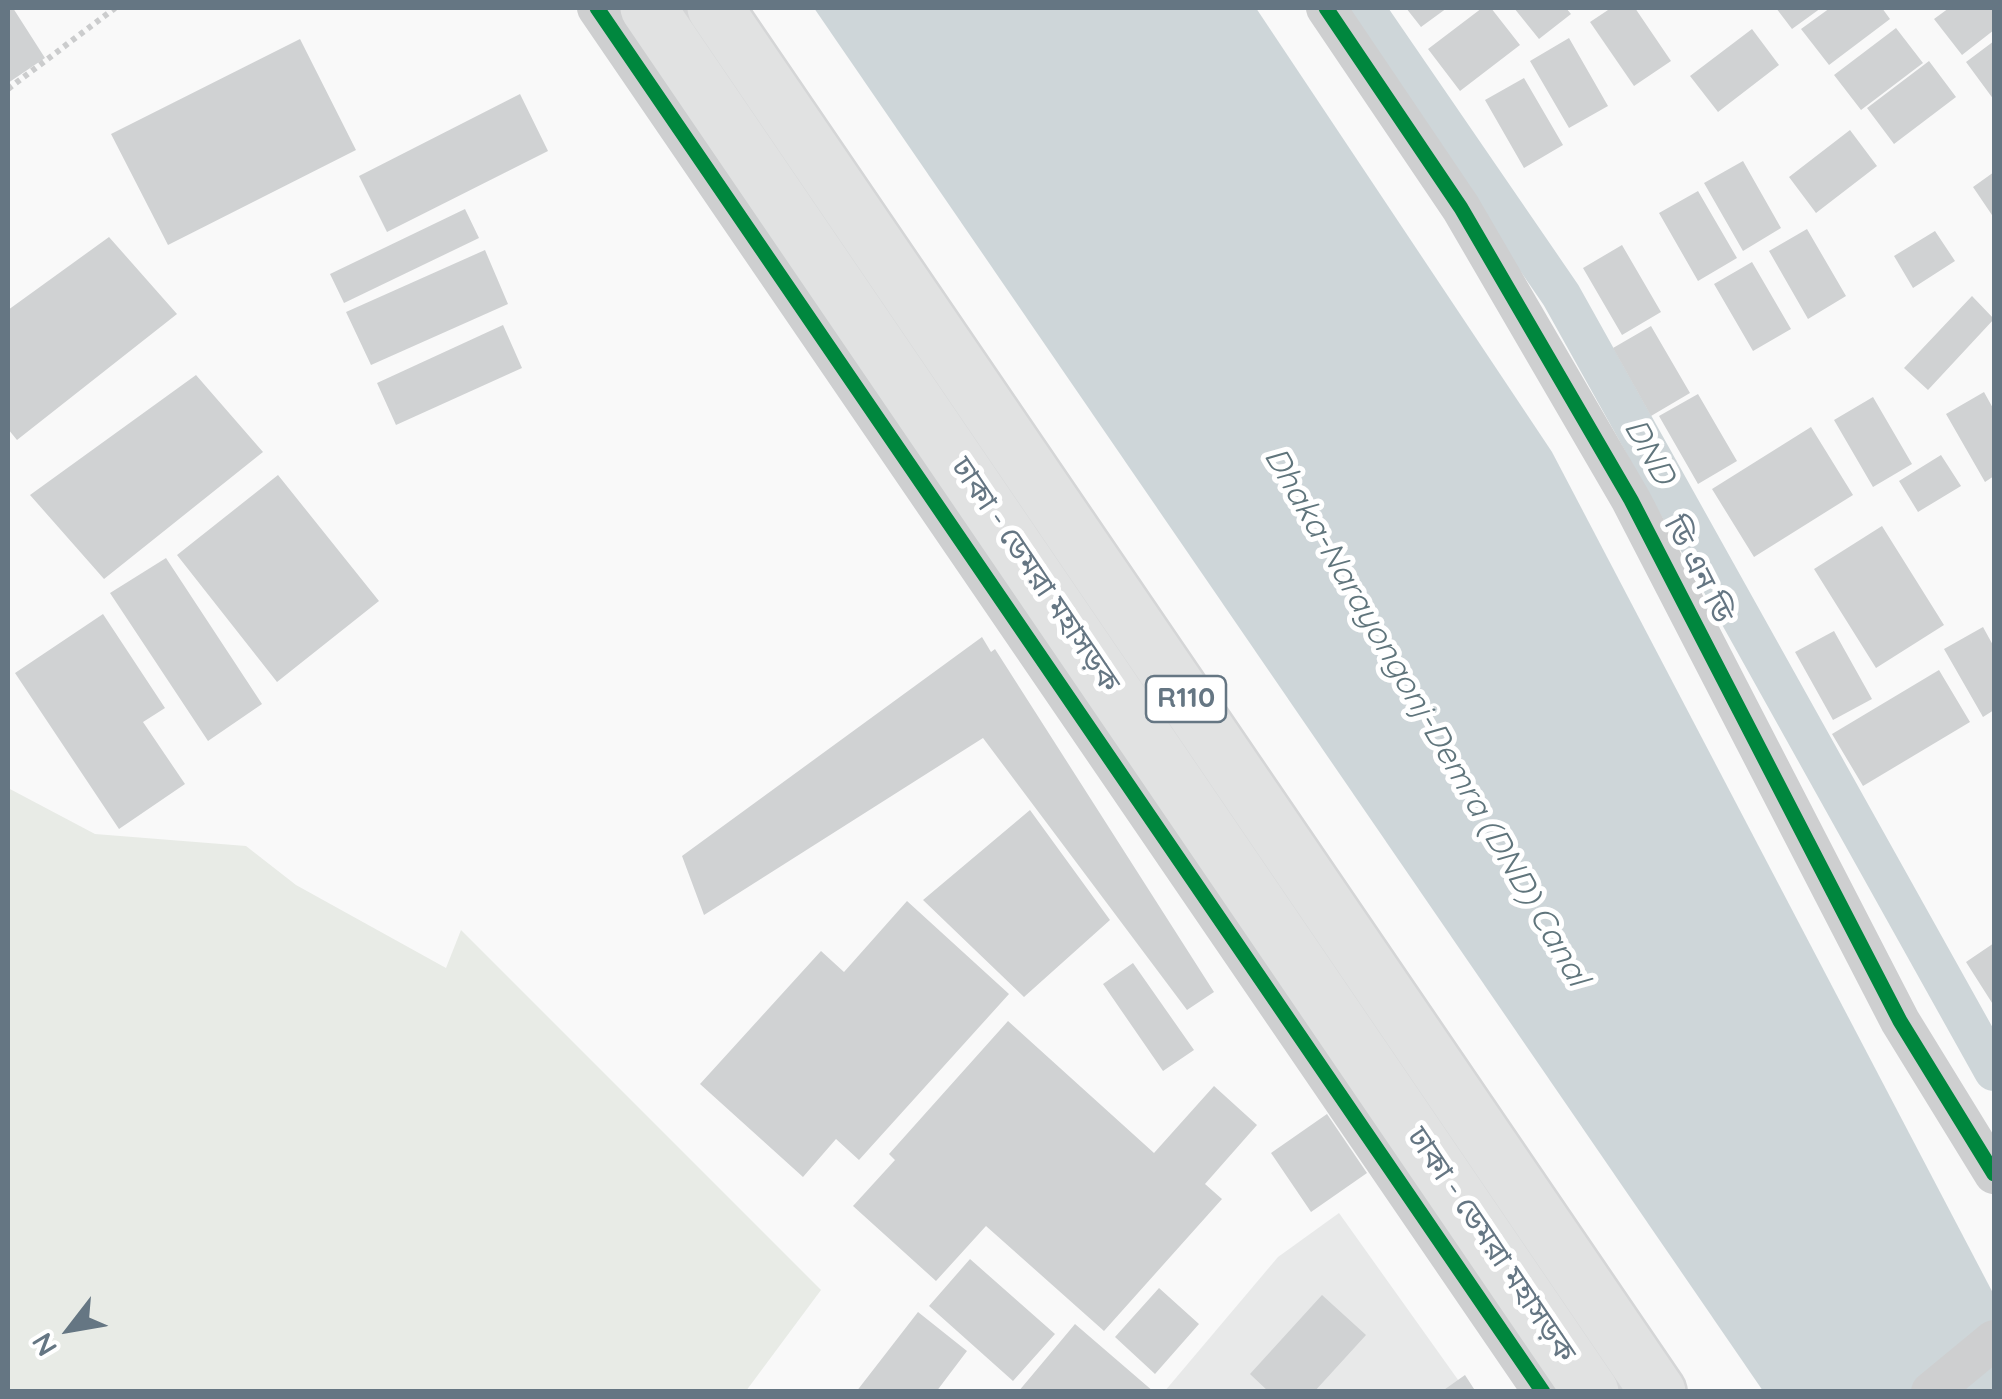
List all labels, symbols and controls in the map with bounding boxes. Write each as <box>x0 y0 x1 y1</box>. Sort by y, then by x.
water label: DND <box>1615 412 1683 492</box>
water label: Dhaka-Narayongonj-Demra (DND) Canal <box>1255 441 1597 993</box>
street label: ঢাকা - ডেমরা মহাসড়ক <box>943 451 1127 699</box>
street label: ডি এন ডি <box>1656 511 1740 629</box>
road number: R110 <box>1146 676 1226 722</box>
street label: ঢাকা - ডেমরা মহাসড়ক <box>1399 1121 1583 1369</box>
north arrow <box>20 1279 120 1379</box>
text: N <box>24 1327 64 1363</box>

